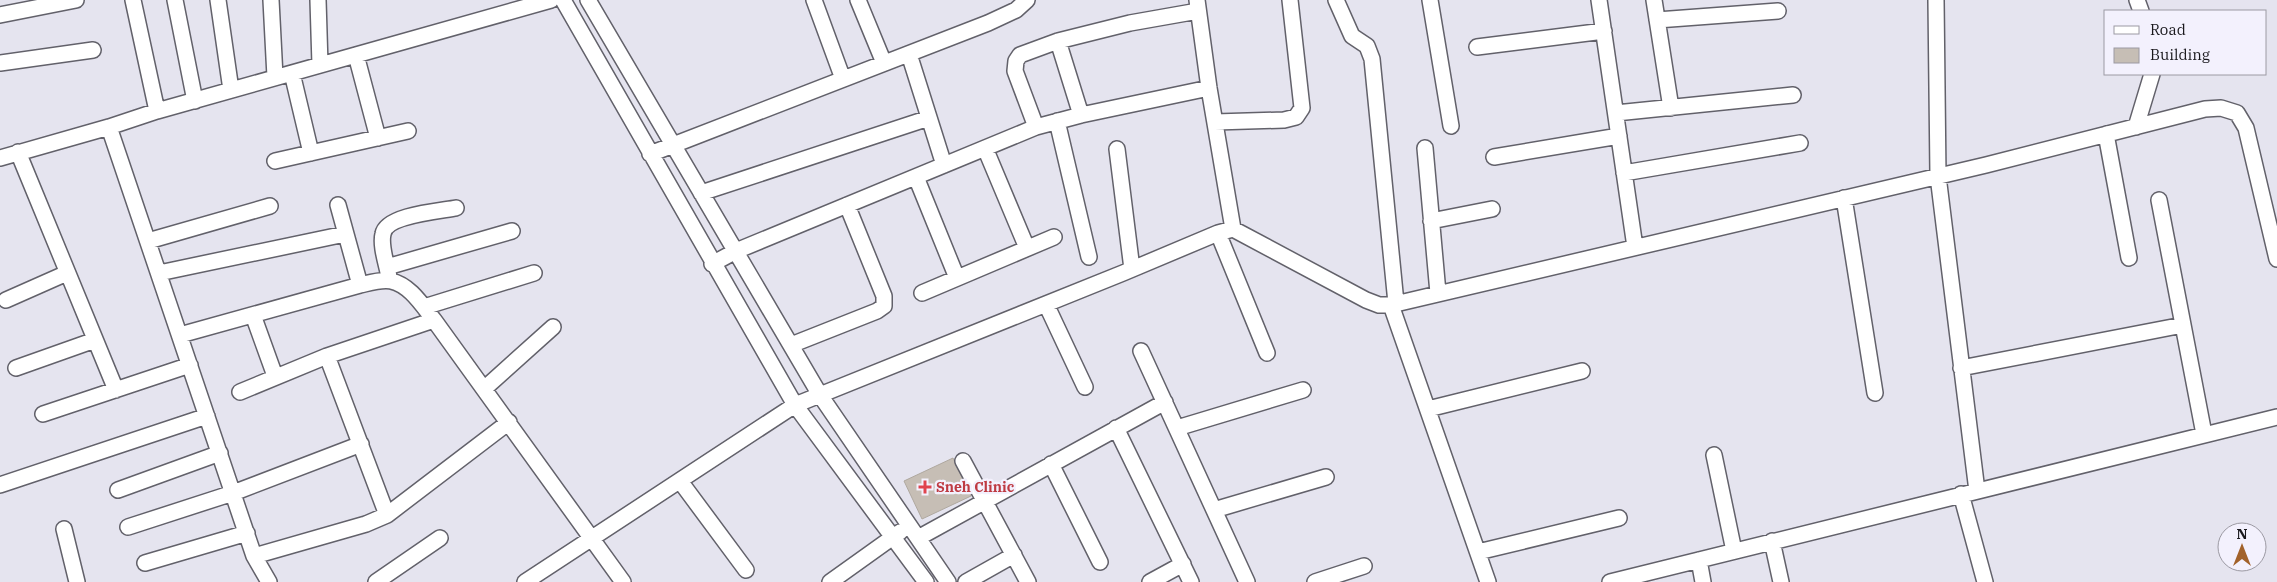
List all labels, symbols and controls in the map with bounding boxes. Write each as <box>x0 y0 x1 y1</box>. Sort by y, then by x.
legend <box>2104 10 2267 75</box>
text: Road <box>2150 20 2186 39</box>
text: Building <box>2150 45 2210 64</box>
place label: Sneh Clinic <box>936 478 1015 496</box>
marker: Sneh Clinic <box>918 480 932 494</box>
north arrow <box>2217 522 2267 572</box>
text: N <box>2236 525 2248 543</box>

